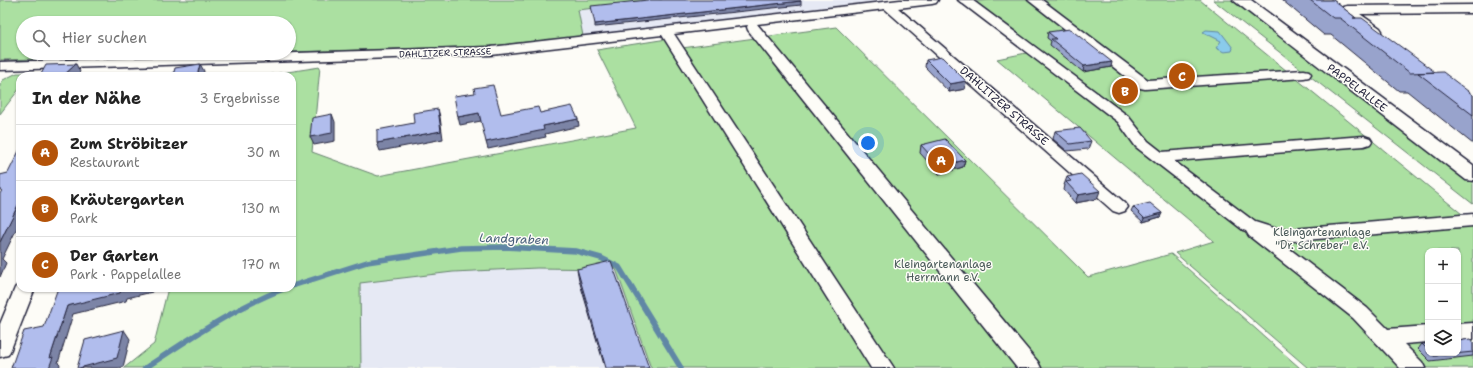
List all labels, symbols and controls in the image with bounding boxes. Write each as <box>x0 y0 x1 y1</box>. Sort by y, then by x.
search box <box>16 16 296 60</box>
icon: search <box>30 27 52 49</box>
text: Hier suchen <box>62 28 147 48</box>
street label: DAHLITZER STRASSE <box>399 45 492 61</box>
street label: PAPPELALLEE <box>1324 60 1390 116</box>
pin: C <box>1169 61 1195 91</box>
street label: DAHLITZER STRASSE <box>956 63 1052 149</box>
pin: B <box>1112 76 1138 106</box>
text: In der Nähe <box>32 87 141 109</box>
text: 3 Ergebnisse <box>200 90 280 107</box>
your location <box>858 133 878 153</box>
text: Zum Ströbitzer <box>70 134 188 154</box>
text: A <box>40 144 50 161</box>
text: 30 m <box>246 144 280 161</box>
pin: A <box>928 145 954 175</box>
text: Restaurant <box>70 154 140 171</box>
text: Kräutergarten <box>70 190 184 210</box>
text: B <box>41 200 49 217</box>
text: 130 m <box>242 200 280 217</box>
text: Park <box>70 210 98 227</box>
park label: Kleingartenanlage "Dr. Schreber" e.V. <box>1273 225 1371 253</box>
water label: Landgraben <box>479 230 549 248</box>
text: Der Garten <box>70 246 159 266</box>
map controls <box>1425 248 1461 356</box>
button: + <box>1425 248 1461 284</box>
text: C <box>41 256 49 273</box>
text: 170 m <box>242 256 280 273</box>
park label: Kleingartenanlage Herrmann e.V. <box>894 257 992 285</box>
text: Park · Pappelallee <box>70 266 181 283</box>
button: − <box>1425 284 1461 320</box>
button: layers <box>1425 320 1461 356</box>

